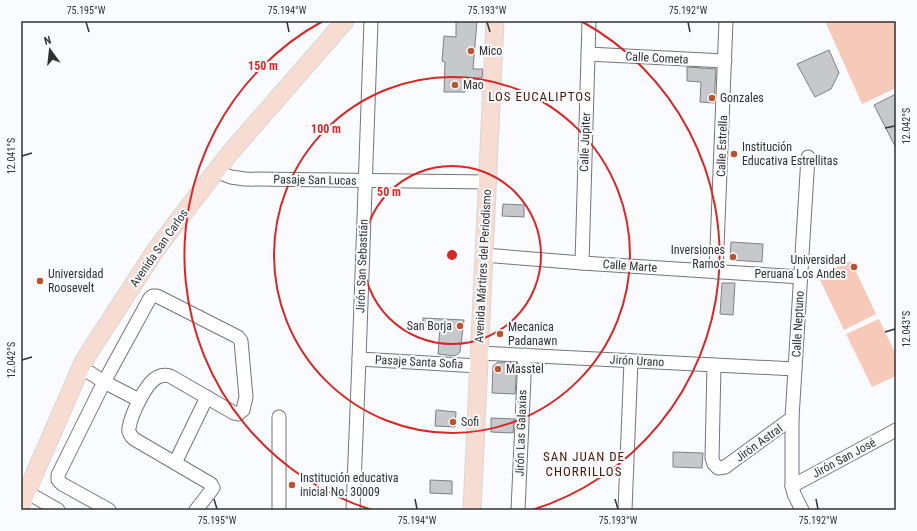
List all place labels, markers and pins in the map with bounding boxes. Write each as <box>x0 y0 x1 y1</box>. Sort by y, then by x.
place label: Mico <box>479 44 502 58</box>
marker: Mico <box>466 46 476 56</box>
place label: Mao <box>463 78 484 92</box>
marker: Mao <box>450 80 460 90</box>
place label: Gonzales <box>720 91 764 105</box>
marker: Gonzales <box>707 93 717 103</box>
place label: Institución Educativa Estrellitas <box>742 140 838 168</box>
marker: Institución Educativa Estrellitas <box>729 149 739 159</box>
place label: Inversiones Ramos <box>671 243 725 271</box>
centre of rings <box>445 248 459 262</box>
marker: Inversiones Ramos <box>728 252 738 262</box>
place label: Universidad Peruana Los Andes <box>755 253 846 281</box>
marker: Universidad Peruana Los Andes <box>849 262 859 272</box>
place label: Universidad Roosevelt <box>48 267 104 295</box>
marker: Universidad Roosevelt <box>35 276 45 286</box>
place label: San Borja <box>407 319 452 333</box>
place label: Mecanica Padanawn <box>508 320 557 348</box>
marker: San Borja <box>455 321 465 331</box>
marker: Mecanica Padanawn <box>495 329 505 339</box>
place label: Masstel <box>506 362 544 376</box>
marker: Masstel <box>493 364 503 374</box>
place label: Sofi <box>461 415 479 429</box>
marker: Sofi <box>448 417 458 427</box>
place label: Institución educativa inicial No. 30009 <box>300 471 399 499</box>
marker: Institución educativa inicial No. 30009 <box>287 480 297 490</box>

